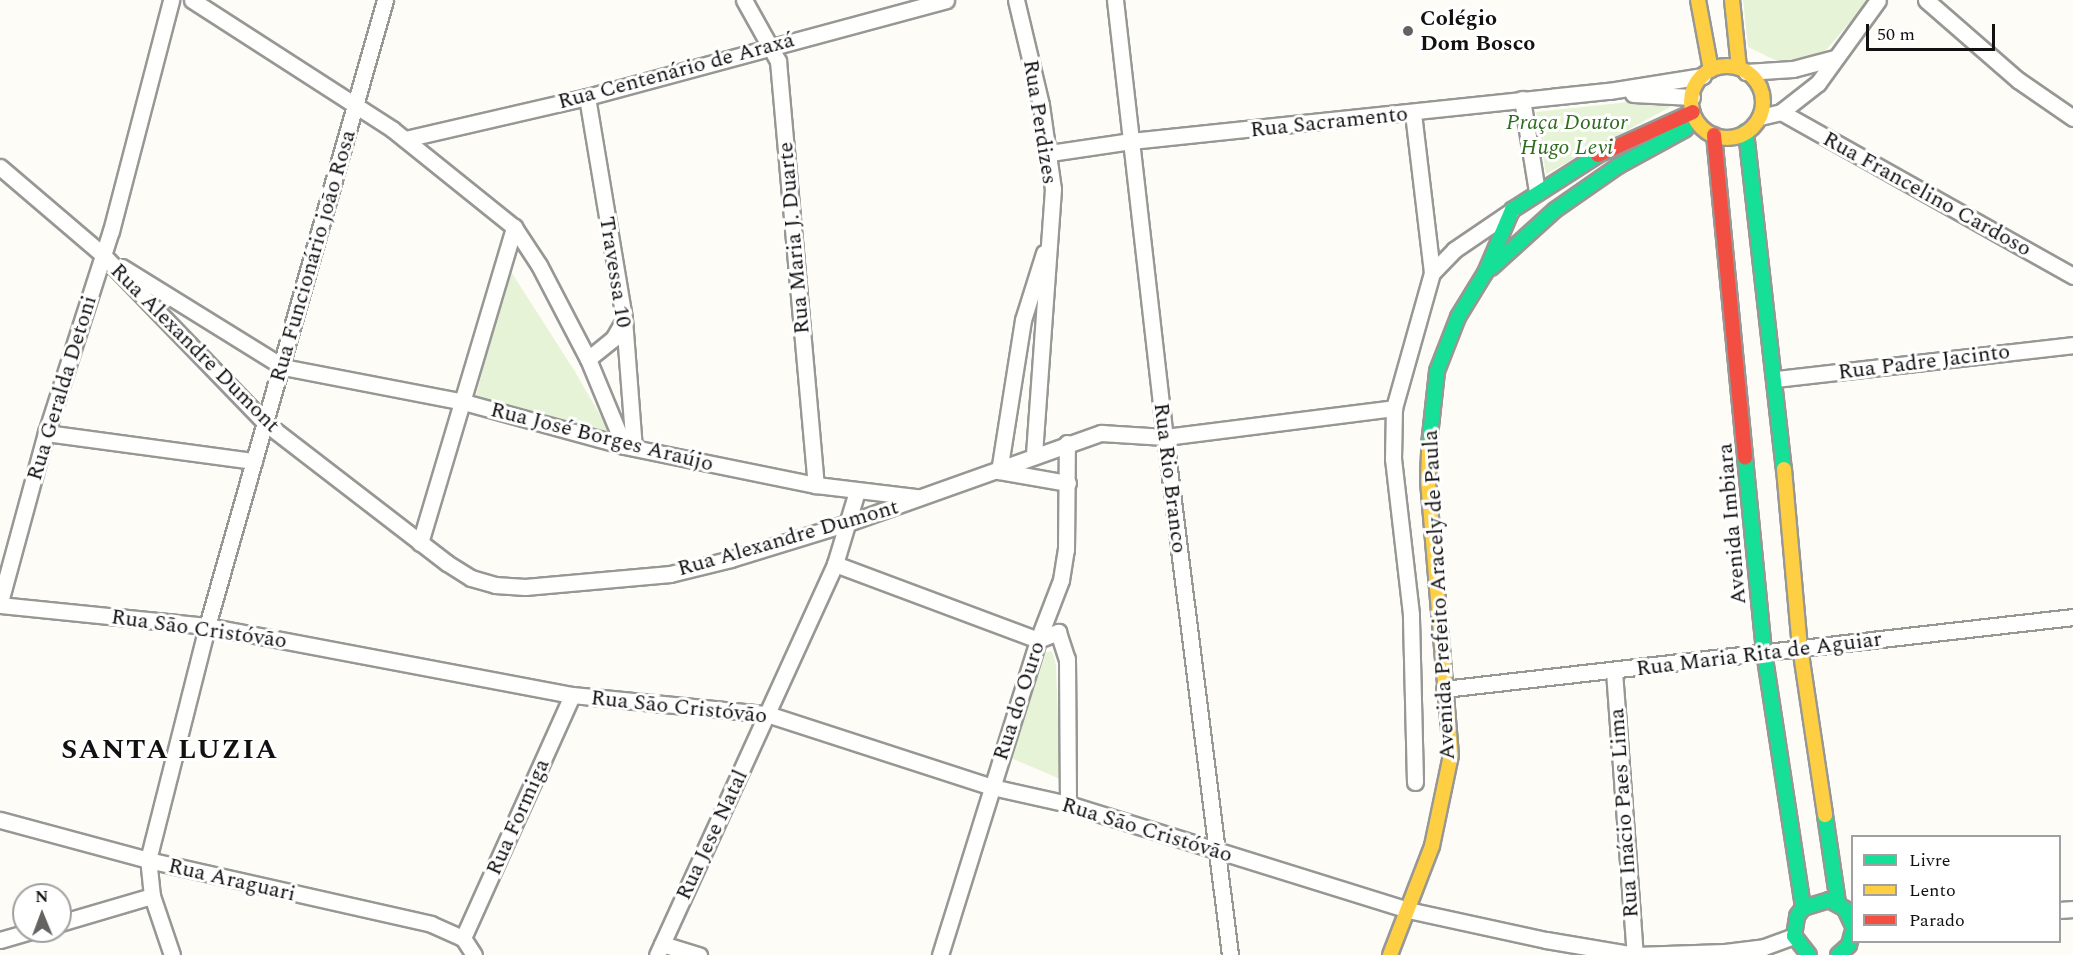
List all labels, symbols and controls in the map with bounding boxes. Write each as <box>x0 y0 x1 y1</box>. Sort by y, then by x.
place label: Colégio Dom Bosco <box>1420 5 1535 56</box>
scale bar <box>1869 12 1998 50</box>
text: 50 m <box>1877 21 1915 48</box>
marker: Colégio Dom Bosco <box>1401 24 1415 38</box>
street label: Rua Centenário de Araxá <box>555 27 797 115</box>
street label: Rua Perdizes <box>1017 58 1063 186</box>
street label: Rua Sacramento <box>1249 101 1409 143</box>
park label: Praça Doutor Hugo Levi <box>1506 109 1628 160</box>
street label: Rua Francelino Cardoso <box>1818 126 2036 262</box>
street label: Rua Funcionário joão Rosa <box>264 127 362 385</box>
street label: Rua Maria J. Duarte <box>772 141 816 335</box>
street label: Travessa 10 <box>593 215 637 329</box>
street label: Rua Alexandre Dumont <box>105 258 285 438</box>
street label: Rua Geralda Detoni <box>21 292 103 484</box>
street label: Rua Padre Jacinto <box>1836 338 2012 386</box>
street label: Rua José Borges Araújo <box>488 397 716 477</box>
street label: Rua Rio Branco <box>1148 401 1192 555</box>
street label: Avenida Prefeito Aracely de Paula <box>1417 429 1461 761</box>
street label: Avenida Imbiara <box>1712 442 1752 606</box>
street label: Rua Alexandre Dumont <box>674 494 902 582</box>
street label: Rua São Cristóvão <box>109 604 289 654</box>
street label: Rua Maria Rita de Aguiar <box>1635 626 1883 682</box>
street label: Rua do Ouro <box>987 638 1051 764</box>
street label: Rua São Cristóvão <box>590 685 768 729</box>
street label: Rua Inácio Paes Lima <box>1603 707 1645 919</box>
district label: SANTA LUZIA <box>61 733 279 767</box>
street label: Rua Formiga <box>481 755 555 879</box>
street label: Rua Jese Natal <box>670 766 754 904</box>
street label: Rua São Cristóvão <box>1058 791 1236 869</box>
legend <box>1851 835 2061 943</box>
text: Livre <box>1909 847 1951 874</box>
street label: Rua Araguari <box>166 853 298 907</box>
text: Lento <box>1909 877 1956 904</box>
north arrow <box>12 883 72 943</box>
text: N <box>35 885 48 909</box>
text: Parado <box>1909 907 1965 934</box>

